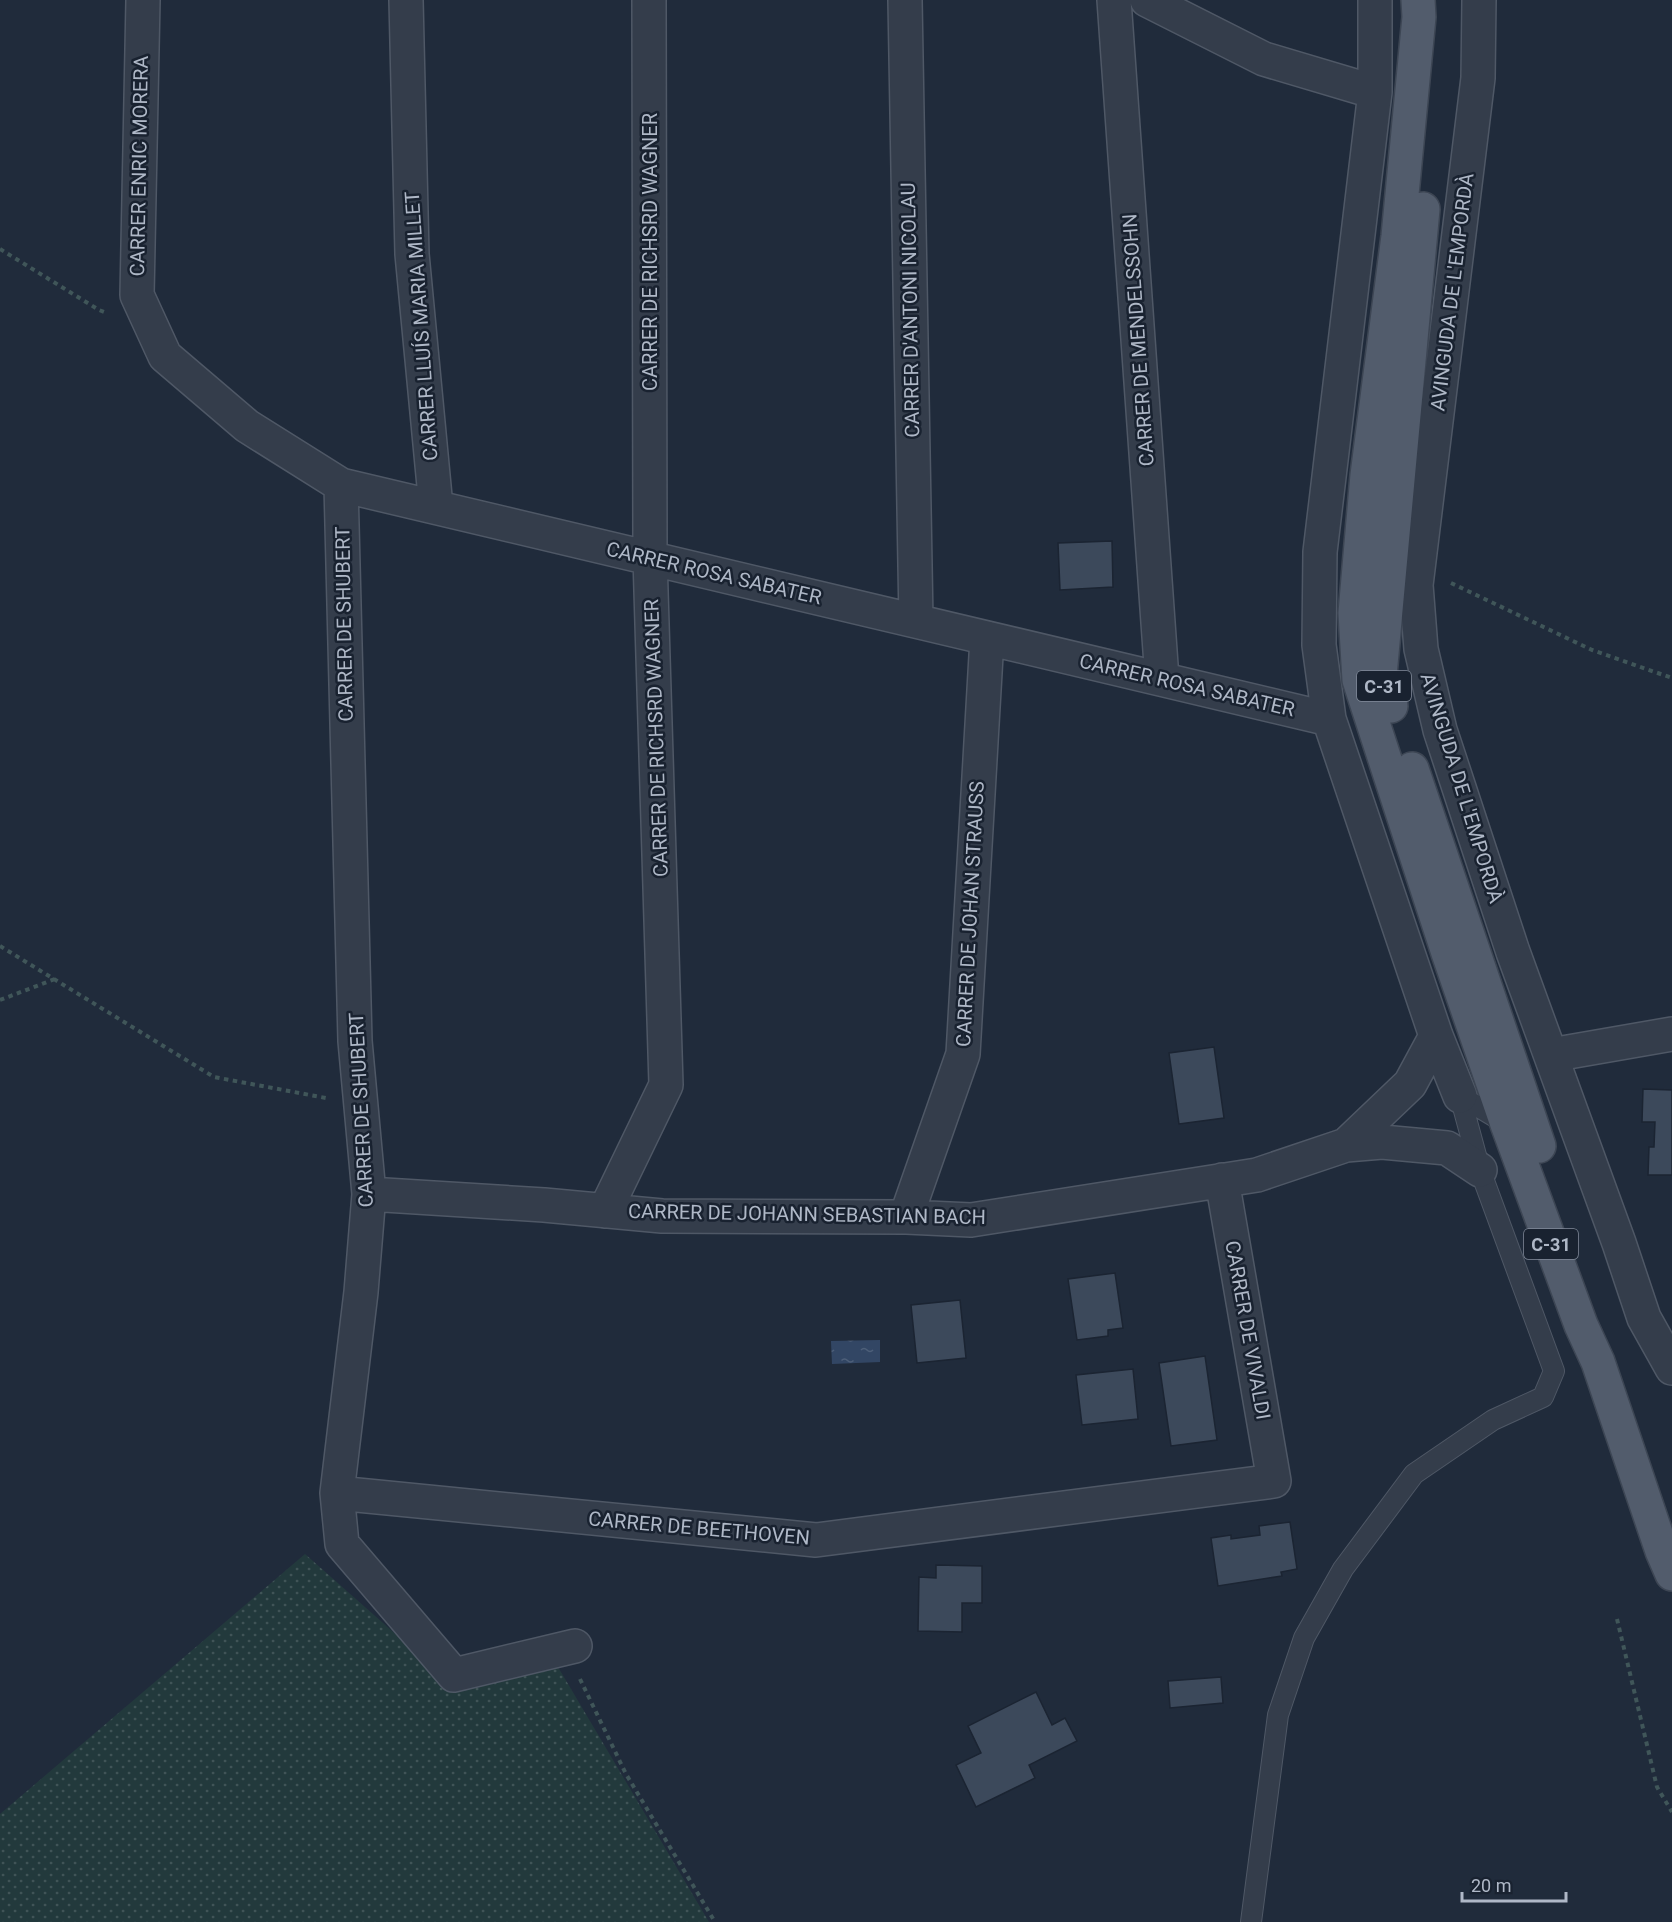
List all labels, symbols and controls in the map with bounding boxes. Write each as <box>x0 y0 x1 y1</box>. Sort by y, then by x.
street label: CARRER ENRIC MORERA <box>125 55 153 277</box>
street label: CARRER DE RICHSRD WAGNER <box>638 113 662 391</box>
street label: AVINGUDA DE L'EMPORDÀ <box>1426 172 1478 412</box>
street label: CARRER D'ANTONI NICOLAU <box>896 182 924 438</box>
street label: CARRER LLUÍS MARIA MILLET <box>400 190 442 462</box>
street label: CARRER DE MENDELSSOHN <box>1117 213 1159 467</box>
street label: CARRER DE SHUBERT <box>330 526 358 722</box>
street label: CARRER ROSA SABATER <box>604 537 824 609</box>
street label: CARRER DE RICHSRD WAGNER <box>639 599 673 877</box>
street label: CARRER ROSA SABATER <box>1077 649 1297 721</box>
street label: AVINGUDA DE L'EMPORDÀ <box>1416 670 1508 906</box>
road number: C-31 <box>1357 671 1411 701</box>
street label: CARRER DE JOHAN STRAUSS <box>951 780 989 1047</box>
street label: CARRER DE SHUBERT <box>344 1012 378 1208</box>
street label: CARRER DE JOHANN SEBASTIAN BACH <box>628 1199 986 1229</box>
road number: C-31 <box>1524 1229 1578 1259</box>
street label: CARRER DE VIVALDI <box>1220 1239 1276 1421</box>
street label: CARRER DE BEETHOVEN <box>587 1506 811 1550</box>
scale bar <box>1462 1865 1566 1903</box>
text: 20 m <box>1471 1875 1511 1896</box>

